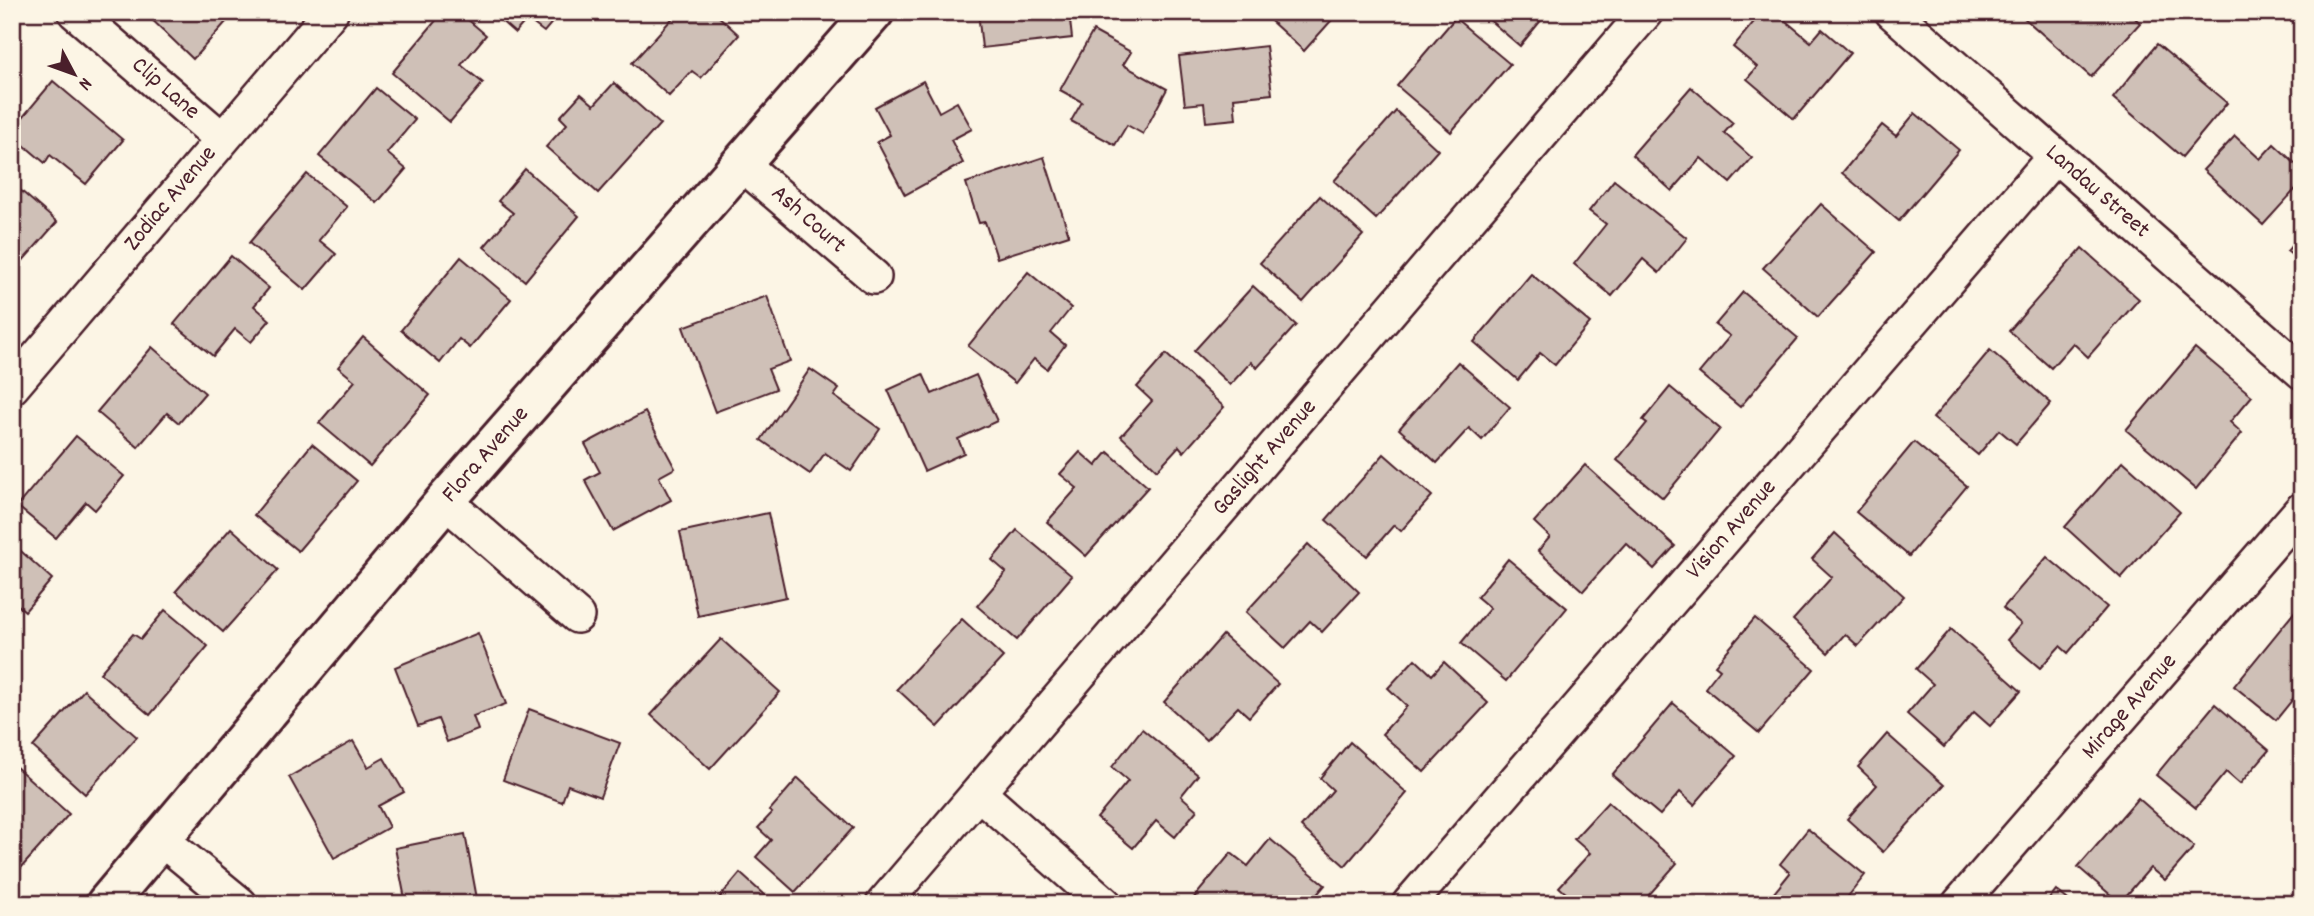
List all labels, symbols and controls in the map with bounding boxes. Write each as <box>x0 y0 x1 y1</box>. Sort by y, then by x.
north arrow <box>38 38 108 108</box>
street label: Clip Lane <box>123 50 207 128</box>
text: N <box>71 70 97 95</box>
street label: Landau Street <box>2037 137 2157 247</box>
street label: Zodiac Avenue <box>117 139 225 259</box>
street label: Ash Court <box>763 178 853 263</box>
street label: Gaslight Avenue <box>1205 392 1325 524</box>
street label: Flora Avenue <box>434 399 538 511</box>
street label: Vision Avenue <box>1679 472 1785 588</box>
street label: Mirage Avenue <box>2074 646 2186 768</box>

